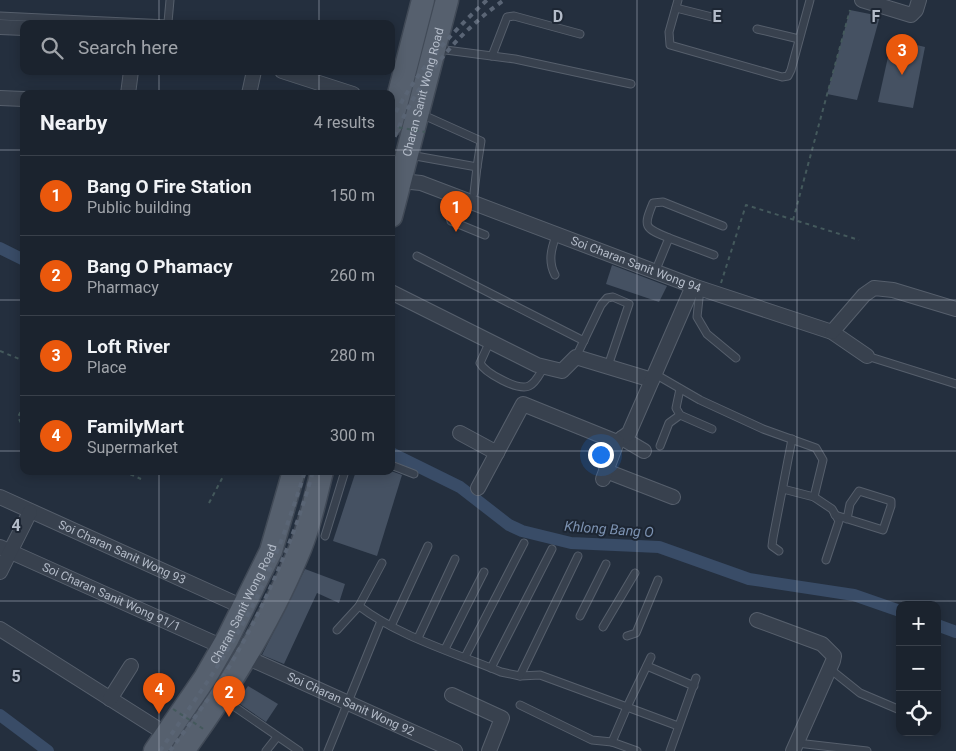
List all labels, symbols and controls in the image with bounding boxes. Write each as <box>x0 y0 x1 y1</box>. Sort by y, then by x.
text: D <box>553 7 563 26</box>
text: E <box>713 7 722 26</box>
text: F <box>872 7 881 26</box>
search box <box>20 20 395 75</box>
street label: Charan Sanit Wong Road <box>400 26 447 158</box>
icon: search <box>38 34 66 62</box>
pin: 3 <box>886 34 918 75</box>
text: Search here <box>78 36 178 59</box>
text: Nearby <box>40 111 107 135</box>
text: 4 results <box>314 113 375 132</box>
text: Bang O Fire Station <box>87 175 252 198</box>
text: 1 <box>51 186 61 205</box>
text: 150 m <box>330 186 375 205</box>
pin: 1 <box>440 191 472 232</box>
text: Public building <box>87 198 191 217</box>
street label: Soi Charan Sanit Wong 94 <box>569 233 703 295</box>
text: Bang O Phamacy <box>87 255 233 278</box>
text: 2 <box>51 266 61 285</box>
text: 260 m <box>330 266 375 285</box>
text: Pharmacy <box>87 278 159 297</box>
text: Loft River <box>87 335 170 358</box>
text: 3 <box>51 346 61 365</box>
text: 280 m <box>330 346 375 365</box>
text: Place <box>87 358 127 377</box>
text: FamilyMart <box>87 415 184 438</box>
text: 4 <box>51 426 61 445</box>
text: 300 m <box>330 426 375 445</box>
text: Supermarket <box>87 438 178 457</box>
your location <box>588 442 614 468</box>
text: 4 <box>11 516 21 535</box>
street label: Soi Charan Sanit Wong 93 <box>56 517 188 587</box>
water label: Khlong Bang O <box>564 518 654 540</box>
street label: Charan Sanit Wong Road <box>208 543 280 666</box>
street label: Soi Charan Sanit Wong 91/1 <box>40 560 183 634</box>
map controls <box>896 601 941 736</box>
button: + <box>896 601 941 646</box>
button: − <box>896 646 941 691</box>
text: 5 <box>11 667 21 686</box>
street label: Soi Charan Sanit Wong 92 <box>285 669 417 739</box>
pin: 4 <box>143 673 175 714</box>
pin: 2 <box>213 676 245 717</box>
button: locate <box>896 691 941 736</box>

